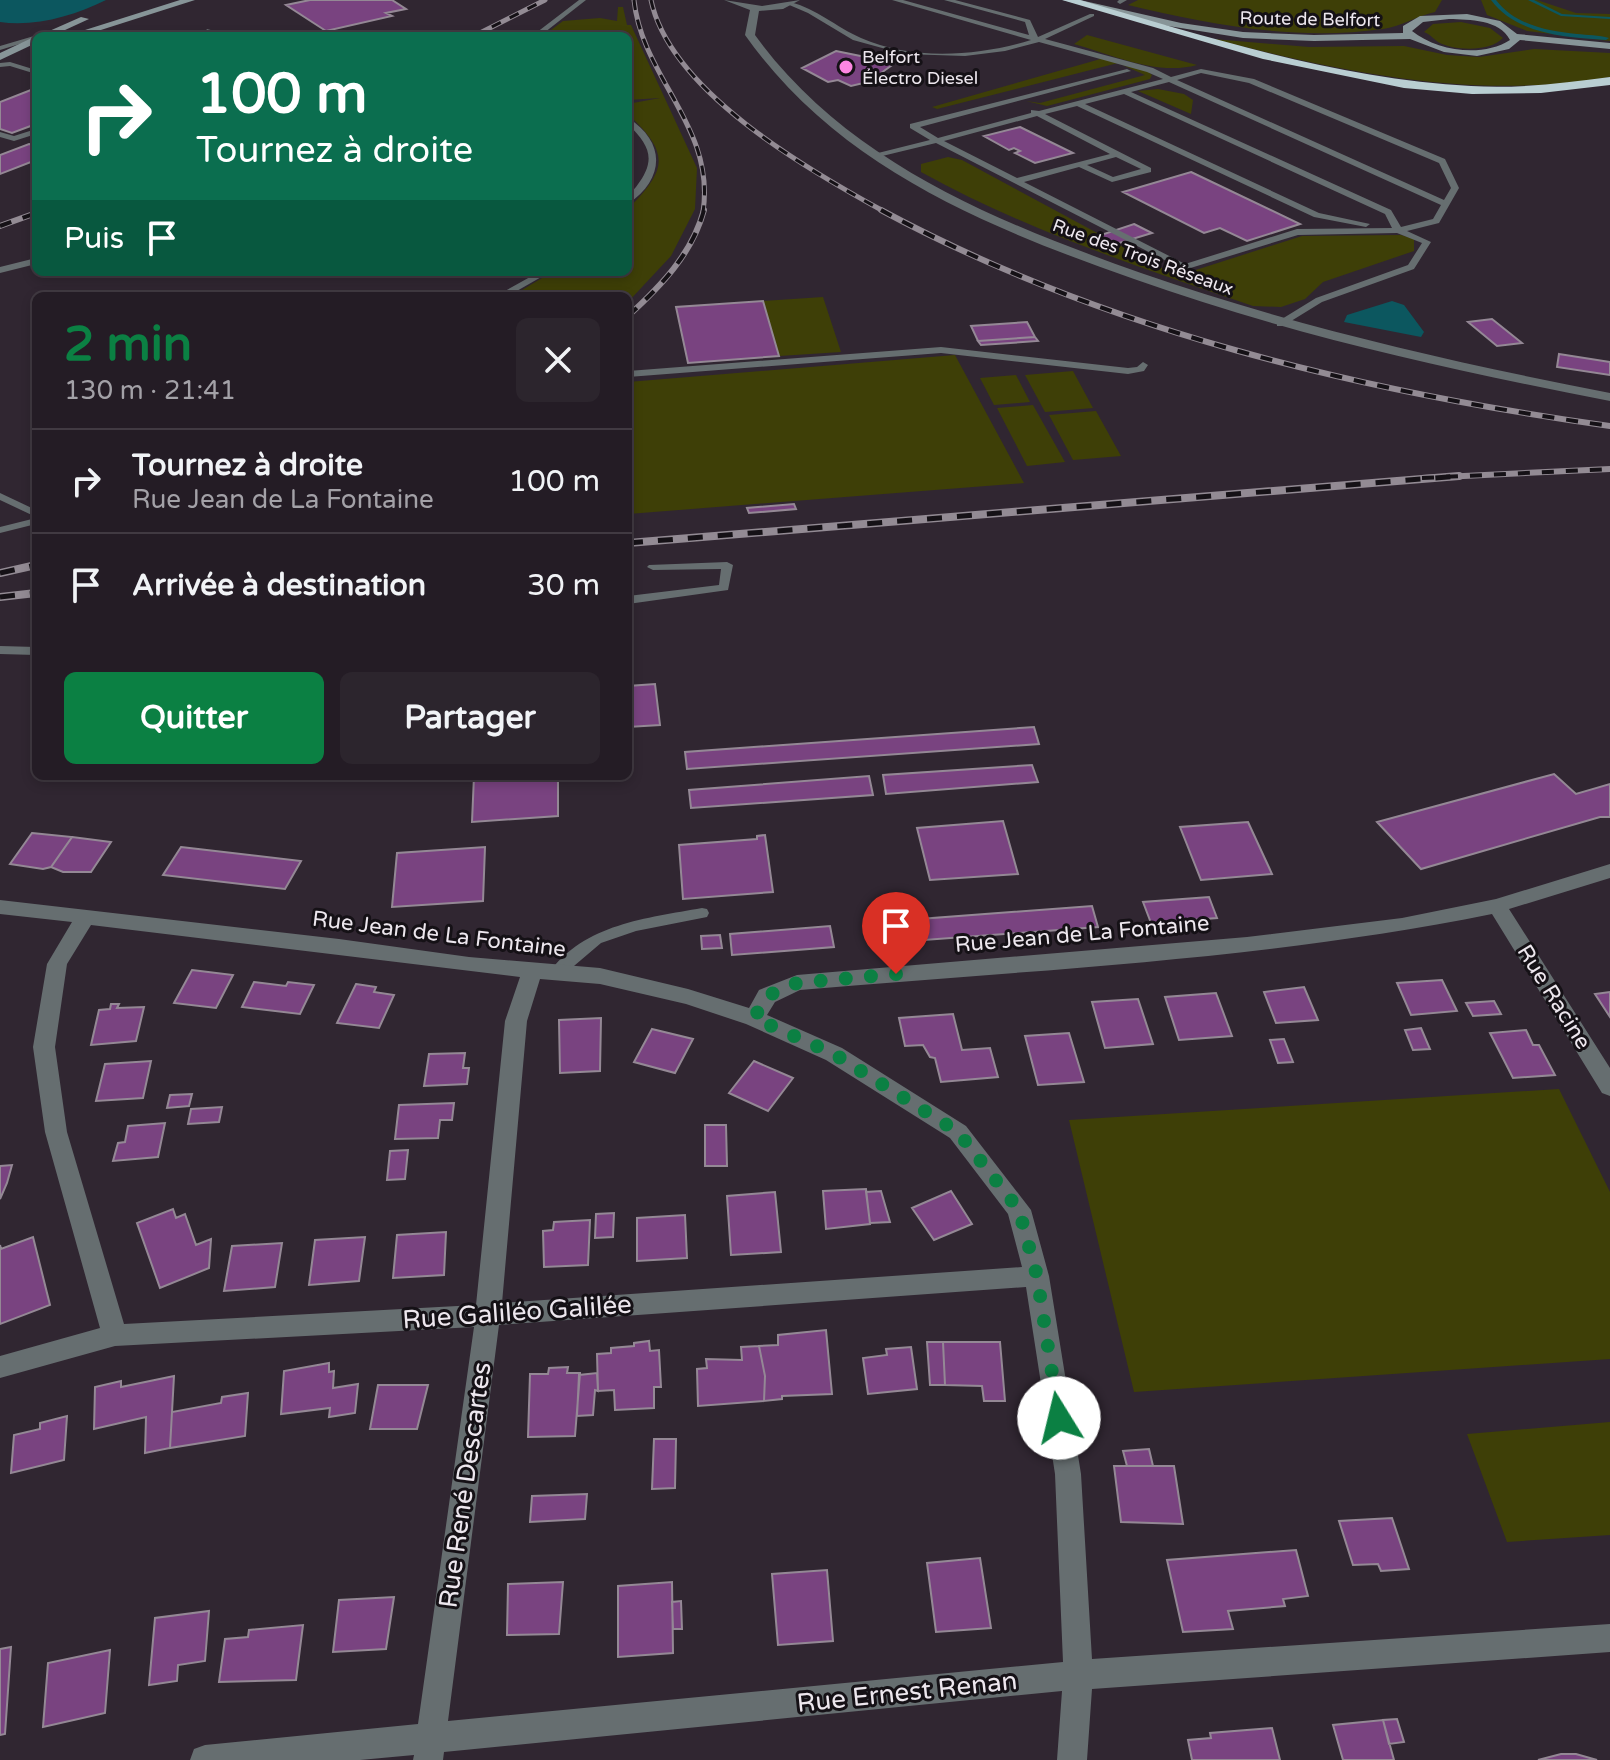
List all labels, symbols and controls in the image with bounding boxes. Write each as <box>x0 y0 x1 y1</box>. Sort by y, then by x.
street label: Route de Belfort <box>1239 7 1381 31</box>
place label: Belfort Électro Diesel <box>862 46 978 89</box>
marker: Belfort Électro Diesel <box>837 58 855 76</box>
text: 100 m <box>196 61 367 128</box>
icon: right <box>64 64 168 168</box>
text: Tournez à droite <box>196 129 473 172</box>
street label: Rue des Trois Réseaux <box>1049 214 1237 300</box>
icon: arrive <box>140 216 184 260</box>
text: Puis <box>64 220 124 257</box>
text: 2 min <box>64 316 192 374</box>
button: close <box>516 318 600 402</box>
text: 130 m · 21:41 <box>64 375 236 406</box>
text: Tournez à droite <box>132 447 363 484</box>
icon: right <box>64 459 108 503</box>
text: 100 m <box>508 463 600 500</box>
text: Rue Jean de La Fontaine <box>132 484 434 515</box>
icon: arrive <box>64 563 108 607</box>
text: Arrivée à destination <box>132 567 426 604</box>
text: 30 m <box>527 567 600 604</box>
button: Quitter <box>64 672 324 764</box>
button: Partager <box>340 672 600 764</box>
pin <box>862 892 930 974</box>
icon: arrive <box>874 904 918 948</box>
street label: Rue Jean de La Fontaine <box>311 906 567 962</box>
street label: Rue Jean de La Fontaine <box>954 910 1210 958</box>
street label: Rue Racine <box>1512 940 1596 1054</box>
street label: Rue Galiléo Galilée <box>401 1289 633 1335</box>
street label: Rue René Descartes <box>432 1360 498 1610</box>
position arrow <box>1017 1376 1101 1460</box>
street label: Rue Ernest Renan <box>795 1665 1019 1719</box>

